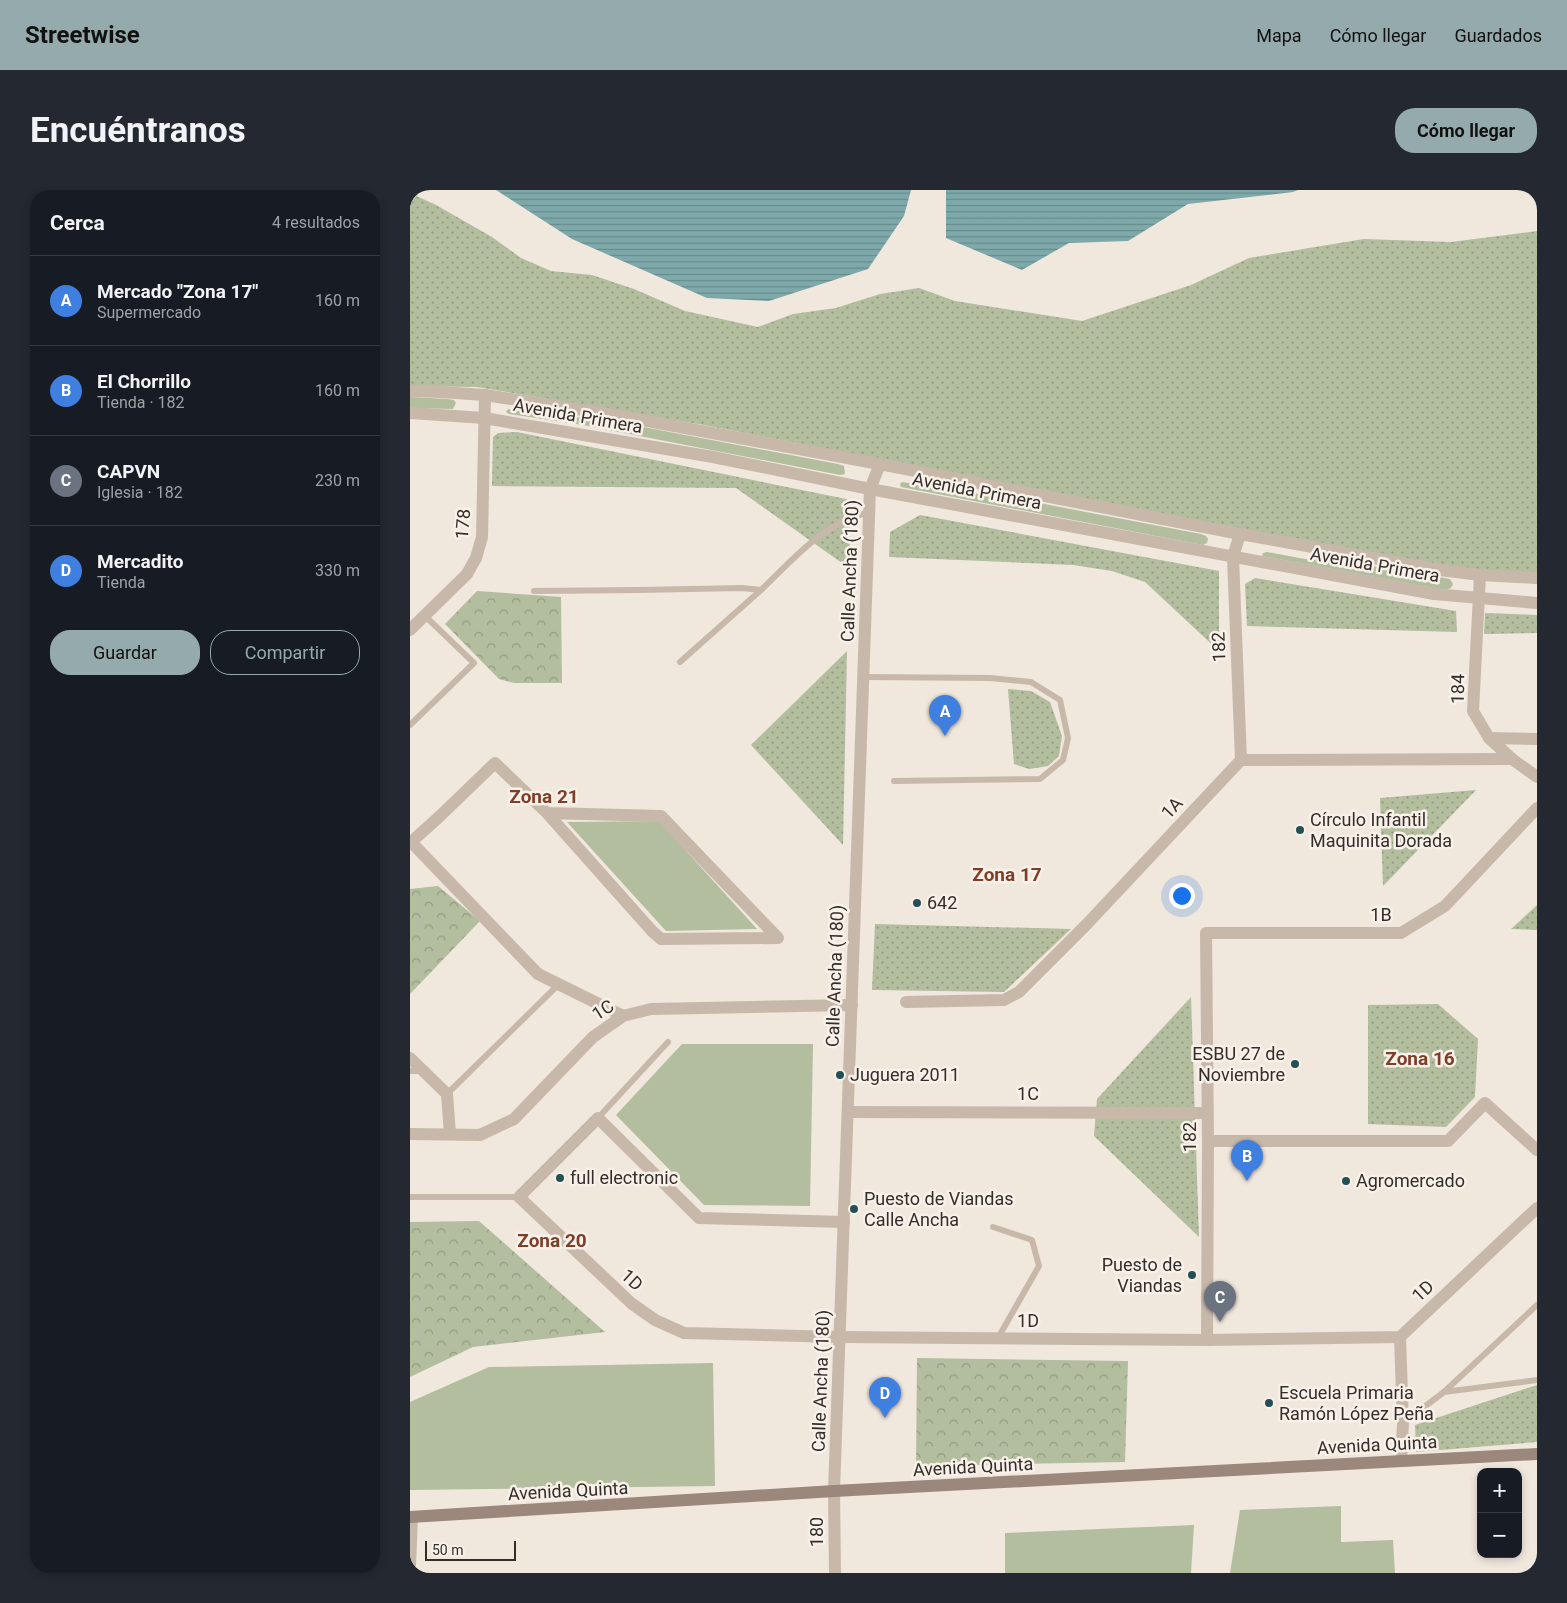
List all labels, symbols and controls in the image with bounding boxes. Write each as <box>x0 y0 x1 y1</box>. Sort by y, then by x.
text: Streetwise <box>25 21 140 49</box>
text: Mapa <box>1256 25 1302 46</box>
text: Cómo llegar <box>1330 25 1426 46</box>
text: Guardados <box>1454 25 1542 46</box>
button: Cómo llegar <box>1395 108 1537 153</box>
text: Encuéntranos <box>30 110 246 151</box>
text: Cerca <box>50 211 105 235</box>
text: 4 resultados <box>272 213 360 232</box>
text: Mercado "Zona 17" <box>97 280 258 303</box>
text: A <box>61 291 71 310</box>
text: 160 m <box>315 291 360 310</box>
text: Supermercado <box>97 303 201 322</box>
text: El Chorrillo <box>97 370 191 393</box>
text: B <box>61 381 71 400</box>
text: 160 m <box>315 381 360 400</box>
text: Tienda · 182 <box>97 393 185 412</box>
street label: Avenida Primera <box>512 394 644 437</box>
text: CAPVN <box>97 460 160 483</box>
street label: Avenida Primera <box>911 468 1043 513</box>
text: C <box>61 471 71 490</box>
text: 230 m <box>315 471 360 490</box>
text: Iglesia · 182 <box>97 483 183 502</box>
street label: Calle Ancha (180) <box>837 499 863 643</box>
street label: 178 <box>451 508 474 540</box>
street label: Avenida Primera <box>1309 543 1441 586</box>
text: Mercadito <box>97 550 183 573</box>
text: D <box>61 561 71 580</box>
text: 330 m <box>315 561 360 580</box>
text: Tienda <box>97 573 145 592</box>
button: Guardar <box>50 630 200 675</box>
button: Compartir <box>210 630 360 675</box>
street label: 182 <box>1207 631 1230 663</box>
street label: 184 <box>1447 674 1468 704</box>
pin: A <box>929 695 961 736</box>
district label: Zona 21 <box>509 785 579 808</box>
street label: 1A <box>1157 792 1187 823</box>
place label: Círculo Infantil Maquinita Dorada <box>1310 809 1452 851</box>
marker: Círculo Infantil Maquinita Dorada <box>1294 824 1306 836</box>
district label: Zona 17 <box>972 863 1042 886</box>
your location <box>1169 883 1195 909</box>
place label: 642 <box>927 892 957 913</box>
marker: 642 <box>911 897 923 909</box>
street label: Calle Ancha (180) <box>822 904 848 1048</box>
street label: 1B <box>1370 904 1392 925</box>
street label: 1C <box>588 995 618 1024</box>
place label: ESBU 27 de Noviembre <box>1192 1043 1285 1085</box>
district label: Zona 16 <box>1385 1047 1455 1070</box>
marker: ESBU 27 de Noviembre <box>1289 1058 1301 1070</box>
place label: Juguera 2011 <box>850 1064 960 1085</box>
marker: Juguera 2011 <box>834 1069 846 1081</box>
street label: 1C <box>1017 1083 1039 1104</box>
street label: 182 <box>1179 1122 1200 1152</box>
pin: B <box>1231 1140 1263 1181</box>
place label: full electronic <box>570 1167 678 1188</box>
place label: Agromercado <box>1356 1170 1465 1191</box>
marker: full electronic <box>554 1172 566 1184</box>
marker: Agromercado <box>1340 1175 1352 1187</box>
place label: Puesto de Viandas Calle Ancha <box>864 1188 1014 1230</box>
marker: Puesto de Viandas Calle Ancha <box>848 1203 860 1215</box>
district label: Zona 20 <box>517 1229 587 1252</box>
place label: Puesto de Viandas <box>1102 1254 1182 1296</box>
street label: 1D <box>617 1264 648 1295</box>
marker: Puesto de Viandas <box>1186 1269 1198 1281</box>
street label: 1D <box>1407 1275 1438 1306</box>
pin: C <box>1204 1281 1236 1322</box>
street label: Calle Ancha (180) <box>808 1309 834 1453</box>
street label: 1D <box>1017 1310 1039 1331</box>
pin: D <box>869 1377 901 1418</box>
place label: Escuela Primaria Ramón López Peña <box>1279 1382 1434 1424</box>
marker: Escuela Primaria Ramón López Peña <box>1263 1397 1275 1409</box>
street label: Avenida Quinta <box>1316 1431 1438 1458</box>
street label: Avenida Quinta <box>912 1453 1034 1480</box>
map controls <box>1477 1468 1522 1558</box>
button: + <box>1477 1468 1522 1513</box>
street label: Avenida Quinta <box>507 1477 629 1504</box>
button: − <box>1477 1513 1522 1558</box>
street label: 180 <box>806 1517 827 1547</box>
scale bar <box>425 1538 516 1561</box>
text: 50 m <box>432 1542 464 1558</box>

